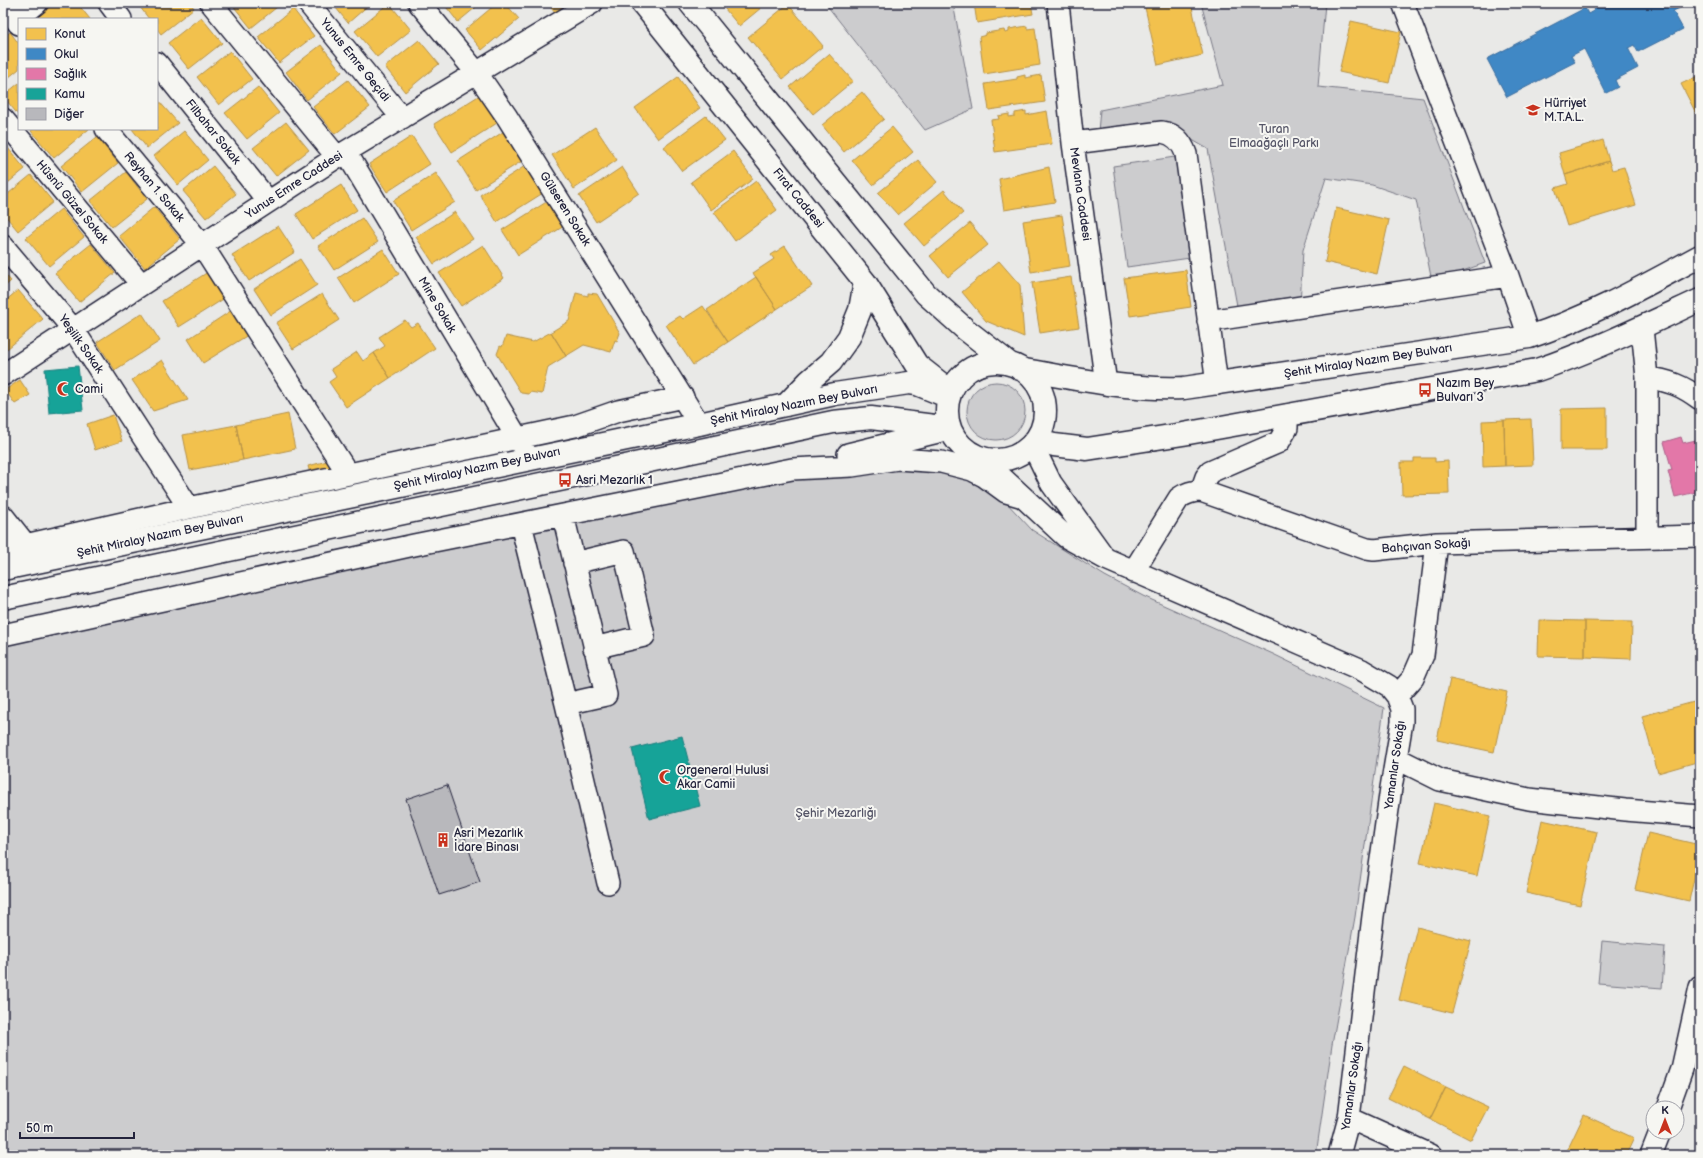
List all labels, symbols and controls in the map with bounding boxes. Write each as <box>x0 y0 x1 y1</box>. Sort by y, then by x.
street label: Yunus Emre Geçidi <box>316 15 393 105</box>
legend <box>18 18 158 130</box>
text: Konut <box>54 27 86 42</box>
text: Okul <box>54 47 78 62</box>
text: Sağlık <box>54 67 86 82</box>
text: Kamu <box>54 87 85 102</box>
street label: Filbahar Sokak <box>182 96 244 168</box>
place label: Hürriyet M.T.A.L. <box>1544 96 1587 125</box>
school or university icon: Hürriyet M.T.A.L. <box>1525 102 1541 118</box>
text: Diğer <box>54 107 85 122</box>
park label: Turan Elmaağaçlı Parkı <box>1229 122 1319 151</box>
street label: Mevlana Caddesi <box>1066 146 1094 242</box>
street label: Yunus Emre Caddesi <box>242 148 346 223</box>
street label: Reyhan 1. Sokak <box>120 149 188 225</box>
street label: Hüsnü Güzel Sokak <box>33 157 111 247</box>
street label: Fırat Caddesi <box>769 165 827 231</box>
street label: Gülseren Sokak <box>536 169 594 249</box>
street label: Mine Sokak <box>414 274 460 336</box>
street label: Yeşilik Sokak <box>55 311 107 377</box>
street label: Şehit Miralay Nazım Bey Bulvarı <box>1283 340 1453 382</box>
place label: Nazım Bey Bulvarı 3 <box>1436 376 1495 405</box>
mosque icon: Cami <box>56 381 72 397</box>
street label: Şehit Miralay Nazım Bey Bulvarı <box>709 381 879 429</box>
place label: Cami <box>75 382 103 397</box>
bus stop icon: Nazım Bey Bulvarı 3 <box>1417 382 1433 398</box>
street label: Şehit Miralay Nazım Bey Bulvarı <box>392 444 562 494</box>
bus stop icon: Asri Mezarlık 1 <box>557 472 573 488</box>
place label: Asri Mezarlık 1 <box>576 473 653 488</box>
street label: Şehit Miralay Nazım Bey Bulvarı <box>75 511 245 561</box>
street label: Bahçıvan Sokağı <box>1381 535 1471 557</box>
street label: Yamanlar Sokağı <box>1381 720 1409 811</box>
place label: Orgeneral Hulusi Akar Camii <box>677 763 769 792</box>
mosque icon: Orgeneral Hulusi Akar Camii <box>658 769 674 785</box>
park label: Şehir Mezarlığı <box>796 806 877 821</box>
place label: Asri Mezarlık İdare Binası <box>454 826 523 855</box>
building icon: Asri Mezarlık İdare Binası <box>435 832 451 848</box>
street label: Yamanlar Sokağı <box>1338 1041 1366 1132</box>
north arrow <box>1645 1100 1685 1140</box>
text: K <box>1661 1104 1669 1117</box>
scale bar <box>20 1114 134 1140</box>
text: 50 m <box>26 1121 53 1136</box>

